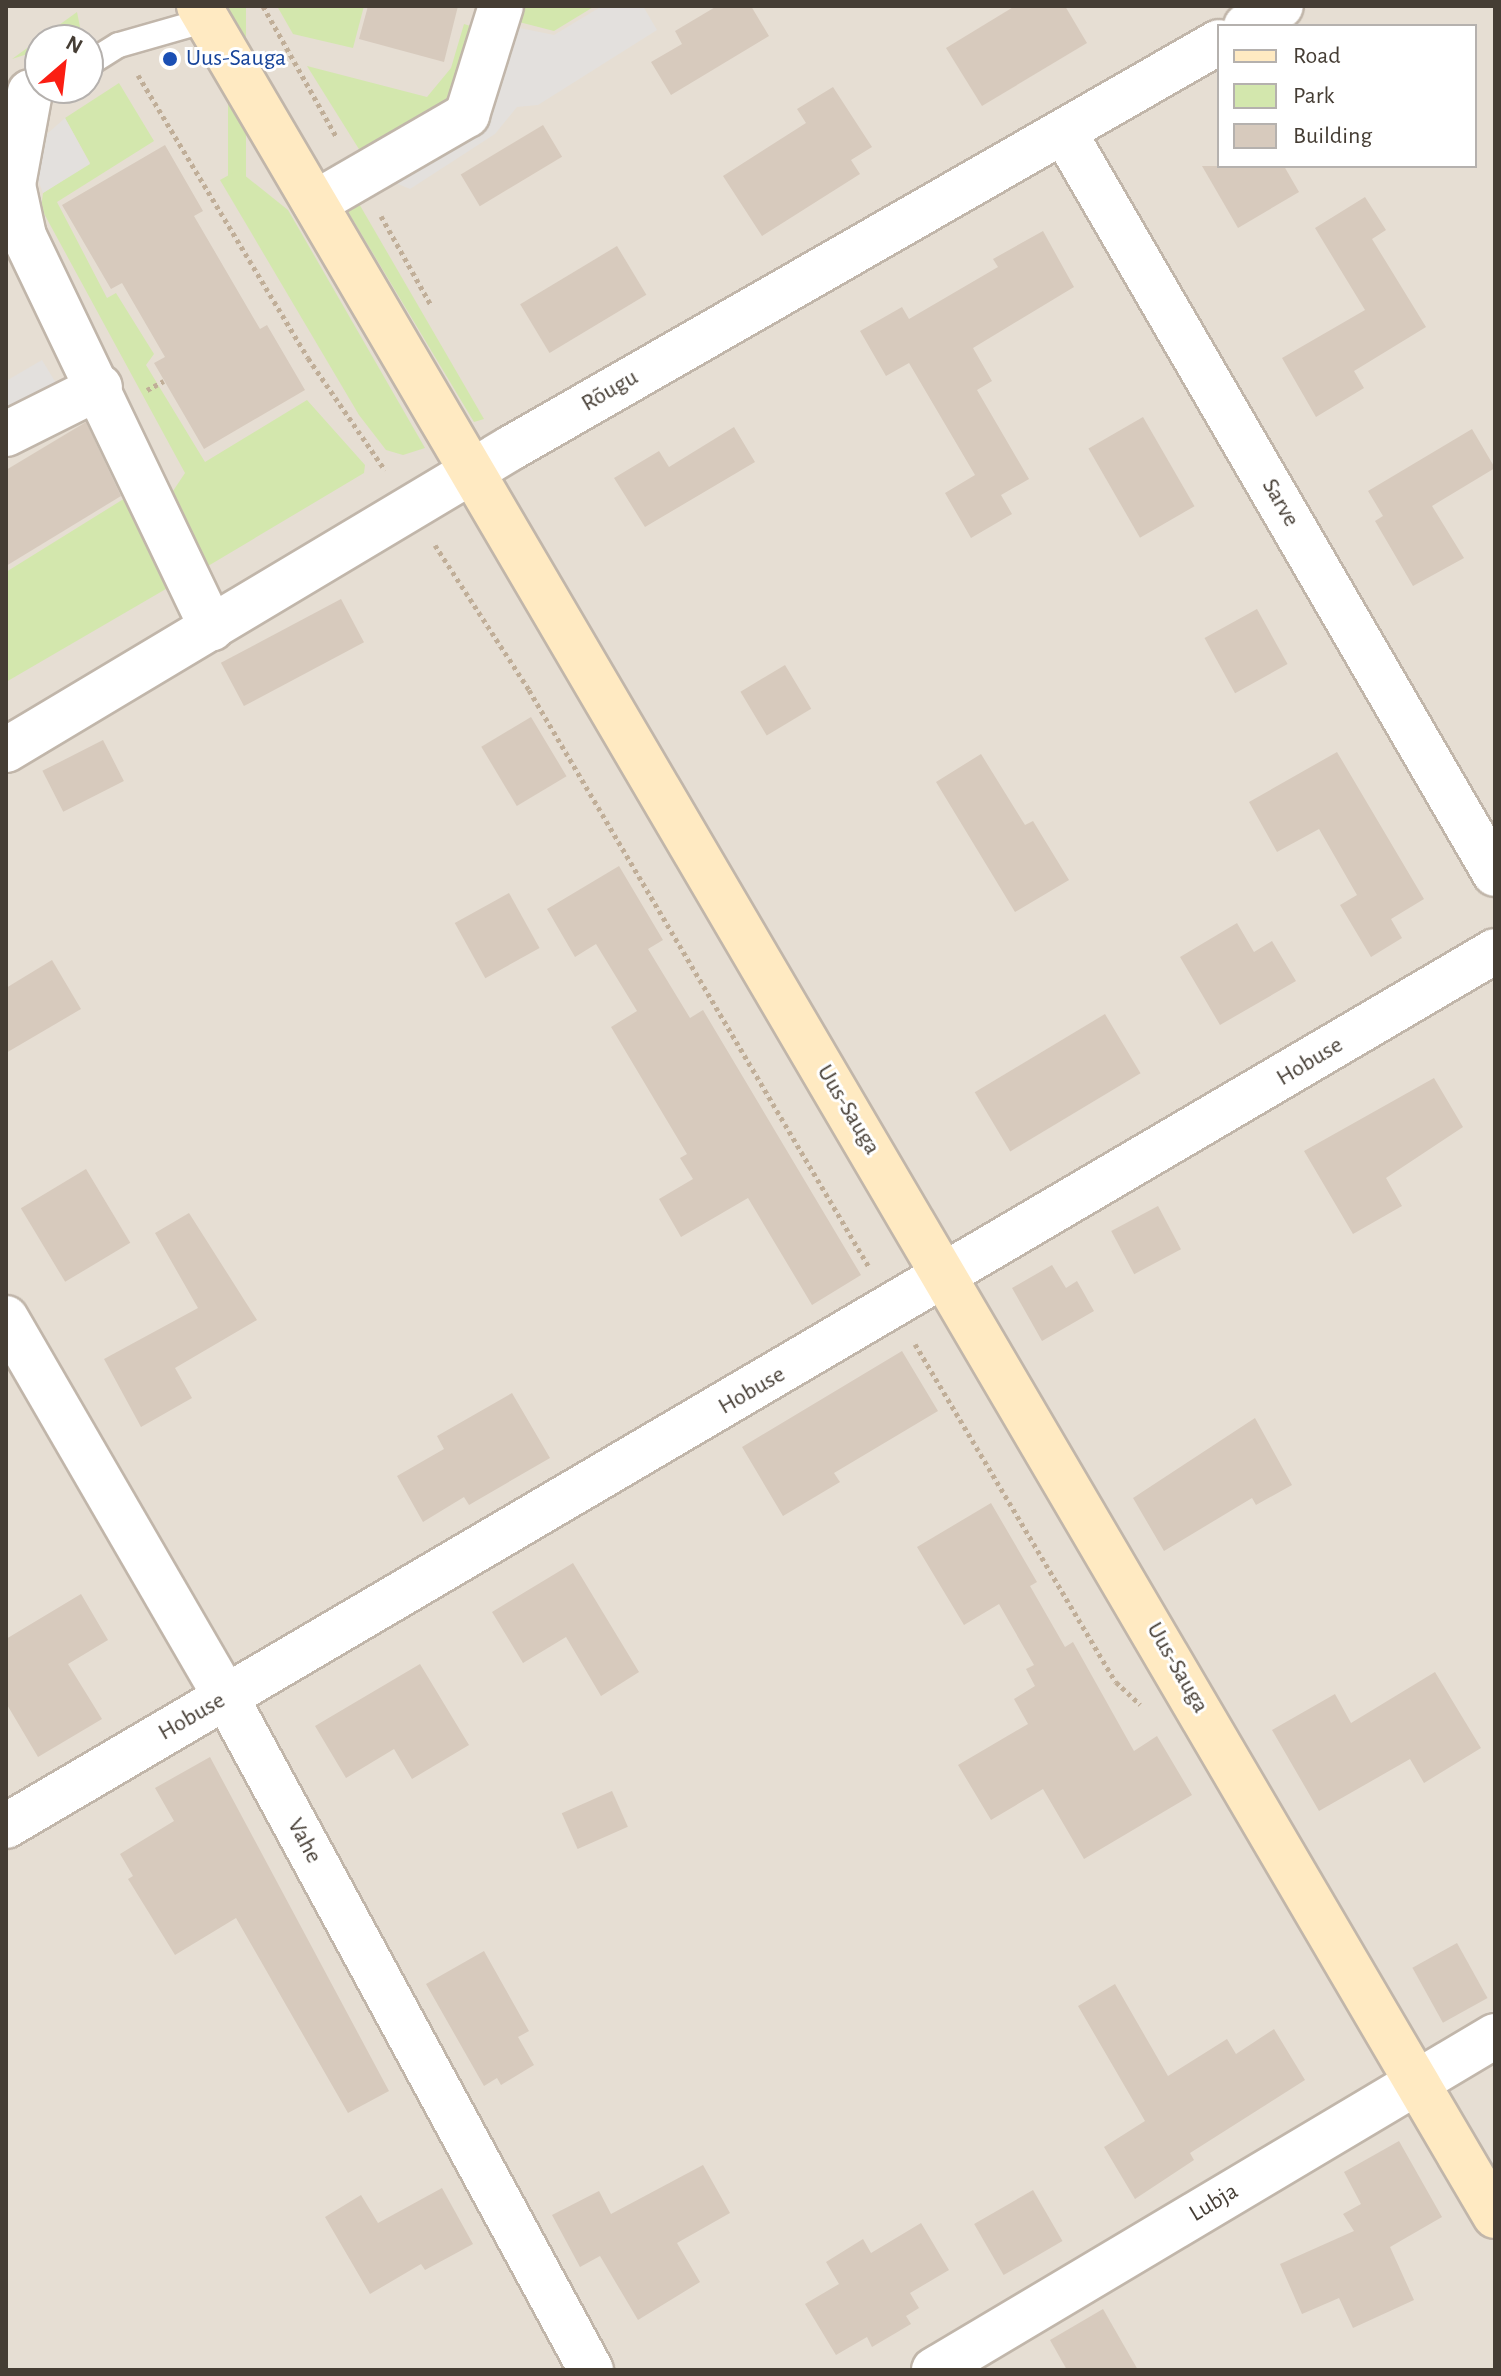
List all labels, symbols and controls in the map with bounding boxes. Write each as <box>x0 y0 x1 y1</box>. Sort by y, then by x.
north arrow <box>24 24 104 104</box>
legend <box>1217 24 1477 168</box>
text: N <box>62 31 86 58</box>
text: Road <box>1293 44 1341 68</box>
place label: Uus-Sauga <box>186 45 286 73</box>
marker: Uus-Sauga <box>161 50 179 68</box>
text: Park <box>1293 84 1334 108</box>
text: Building <box>1293 124 1372 148</box>
street label: Rõugu <box>577 363 643 419</box>
street label: Sarve <box>1255 474 1305 532</box>
street label: Hobuse <box>1272 1031 1348 1093</box>
street label: Uus-Sauga <box>810 1060 886 1160</box>
street label: Hobuse <box>714 1360 790 1422</box>
street label: Uus-Sauga <box>1139 1617 1215 1719</box>
street label: Hobuse <box>154 1686 230 1748</box>
street label: Vahe <box>280 1814 328 1868</box>
street label: Lubja <box>1184 2177 1244 2229</box>

